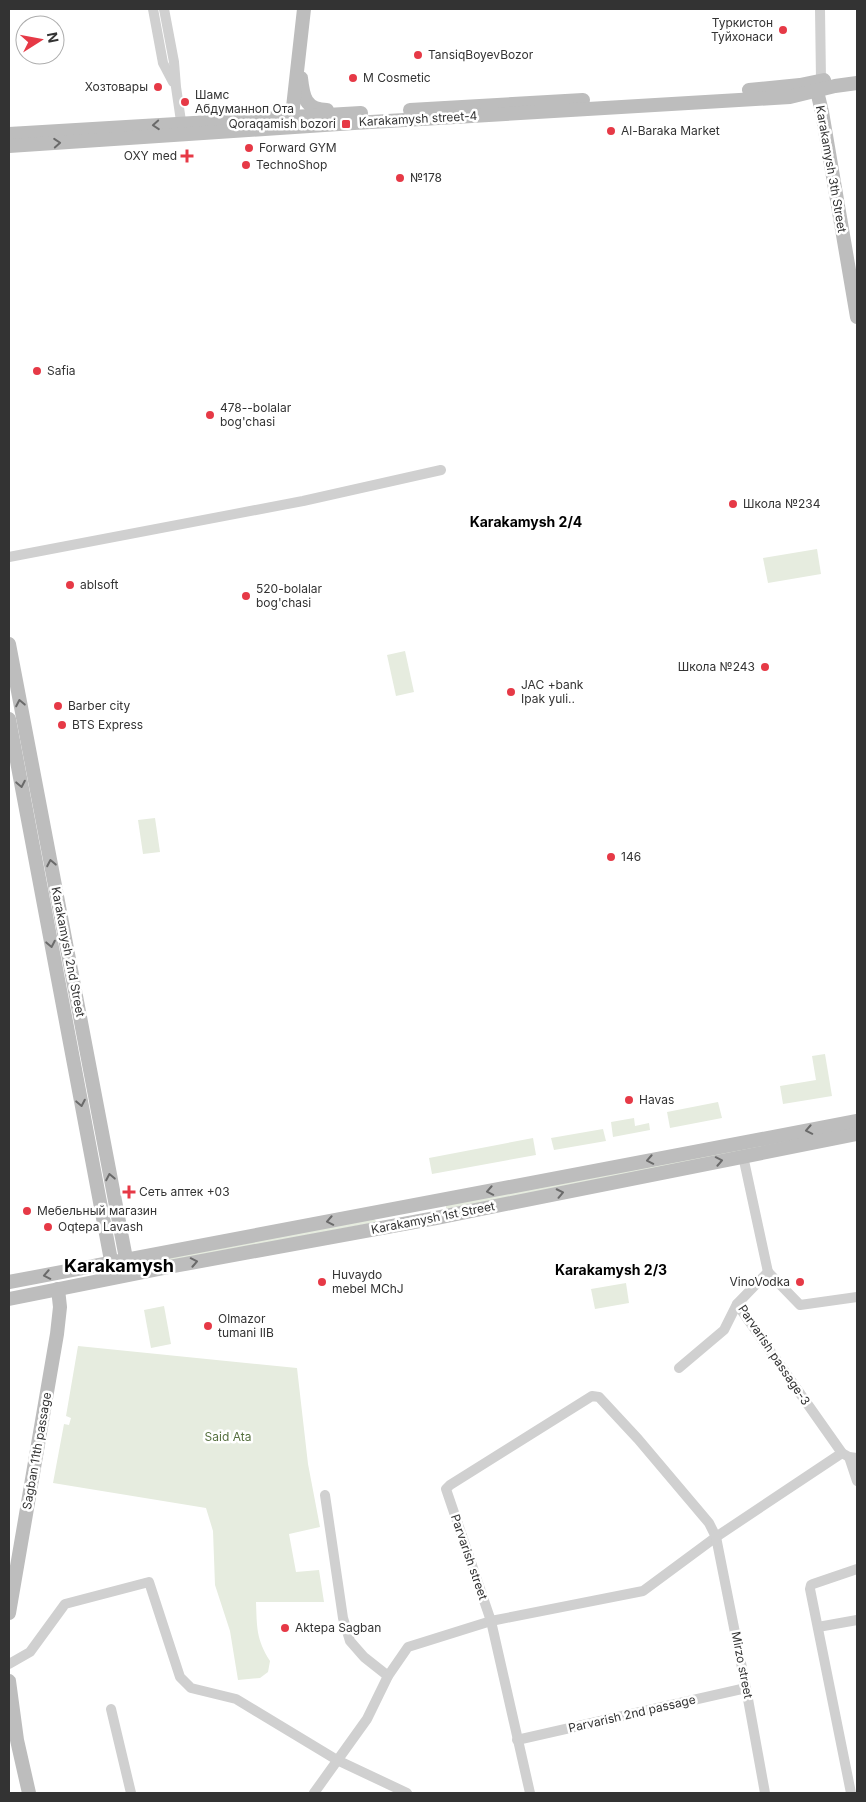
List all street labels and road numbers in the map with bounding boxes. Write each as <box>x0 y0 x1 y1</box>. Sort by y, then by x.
street label: Karakamysh 3th Street <box>813 104 850 234</box>
street label: Karakamysh street-4 <box>358 108 478 129</box>
street label: Karakamysh 2nd Street <box>49 886 88 1018</box>
street label: Karakamysh 1st Street <box>370 1198 496 1237</box>
street label: Parvarish passage-3 <box>735 1302 814 1408</box>
street label: Sagban 11th passage <box>19 1391 54 1511</box>
street label: Parvarish street <box>448 1512 491 1602</box>
street label: Mirzo street <box>729 1630 756 1700</box>
street label: Parvarish 2nd passage <box>567 1692 697 1735</box>

